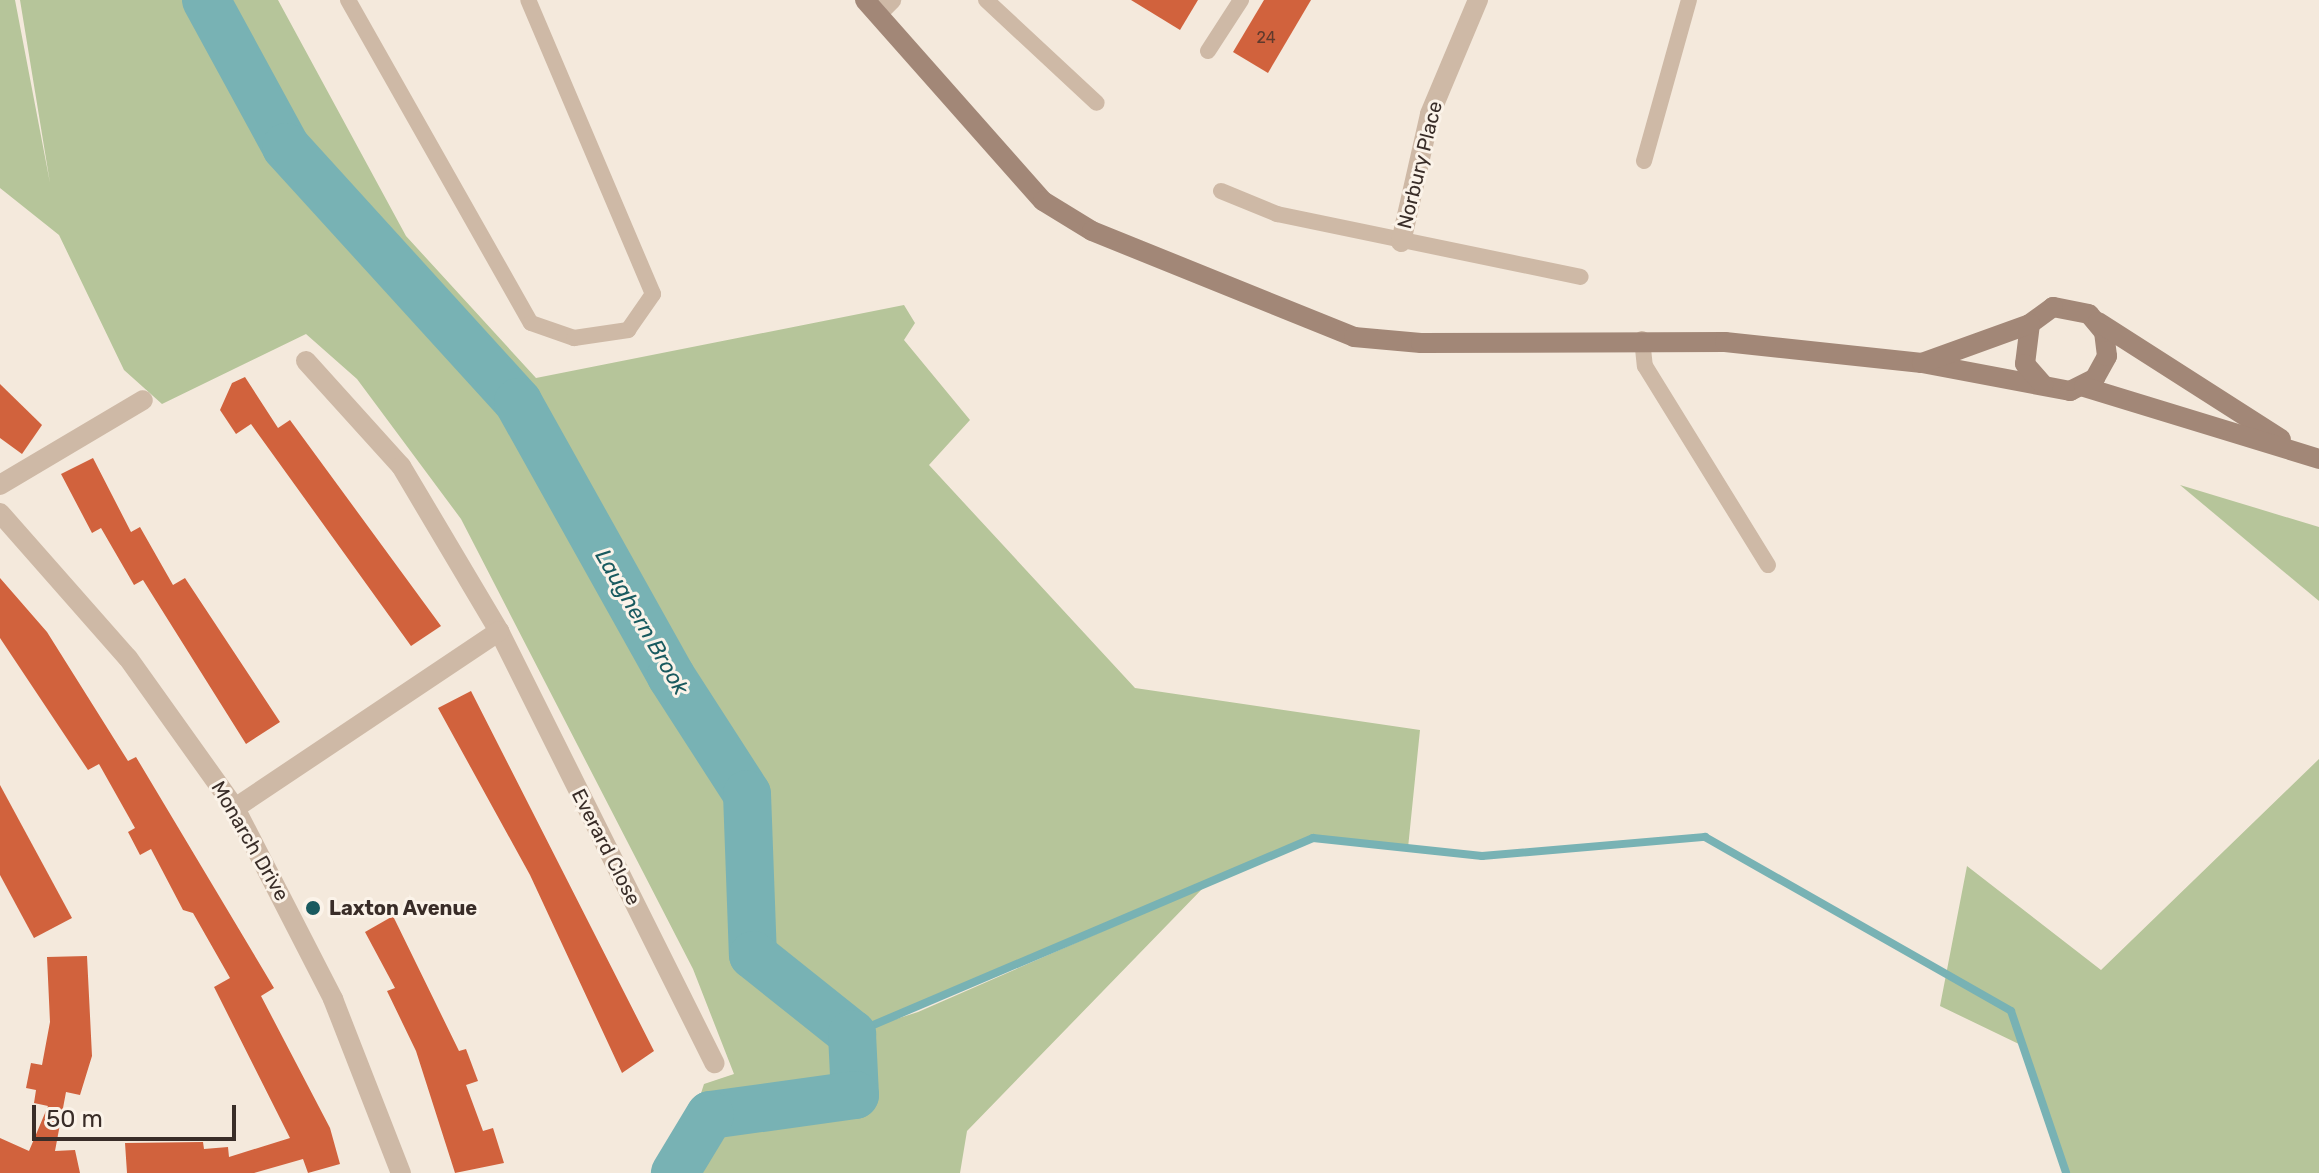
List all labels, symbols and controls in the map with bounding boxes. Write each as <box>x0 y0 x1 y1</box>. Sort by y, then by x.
house number: 24 <box>1256 28 1276 48</box>
street label: Norbury Place <box>1392 98 1448 232</box>
water label: Laughern Brook <box>590 544 694 700</box>
street label: Monarch Drive <box>206 777 294 905</box>
street label: Everard Close <box>566 785 646 909</box>
place label: Laxton Avenue <box>329 896 478 920</box>
marker: Laxton Avenue <box>304 899 322 917</box>
scale bar <box>36 1089 240 1139</box>
text: 50 m <box>46 1105 103 1133</box>

